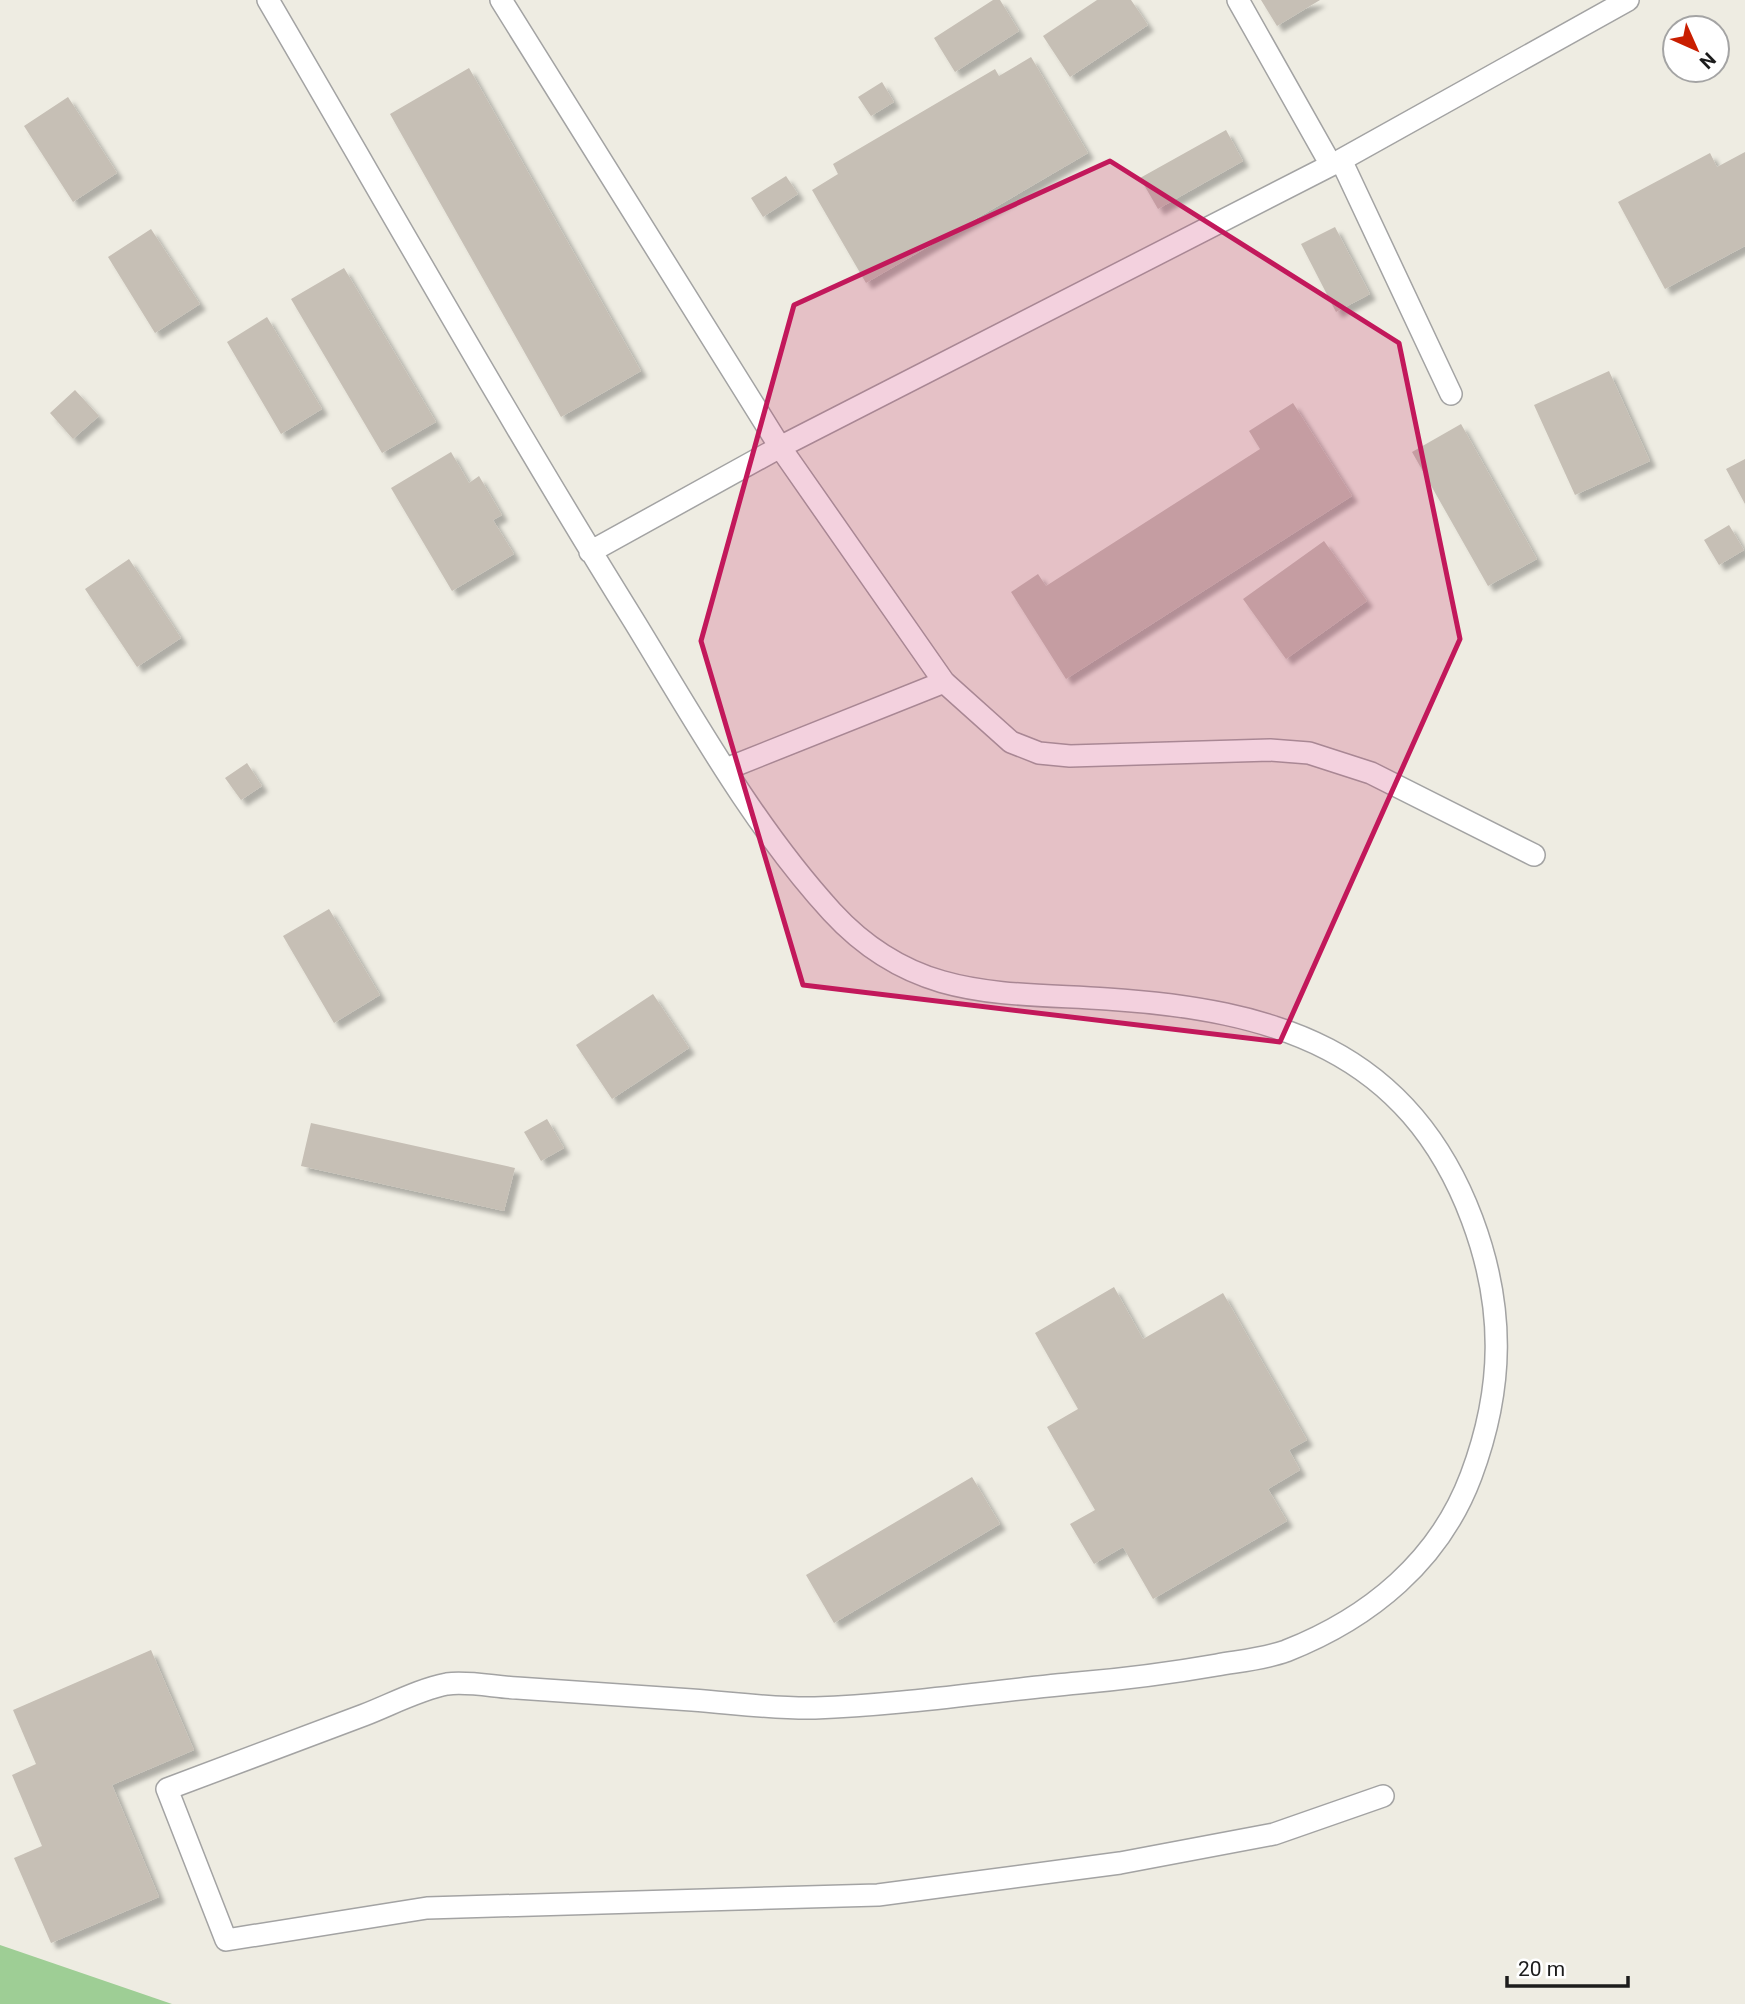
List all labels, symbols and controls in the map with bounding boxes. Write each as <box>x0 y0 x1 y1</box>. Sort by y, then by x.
north arrow <box>1661 14 1731 84</box>
text: N <box>1695 48 1721 74</box>
scale bar <box>1507 1944 1628 1988</box>
text: 20 m <box>1518 1957 1565 1981</box>

